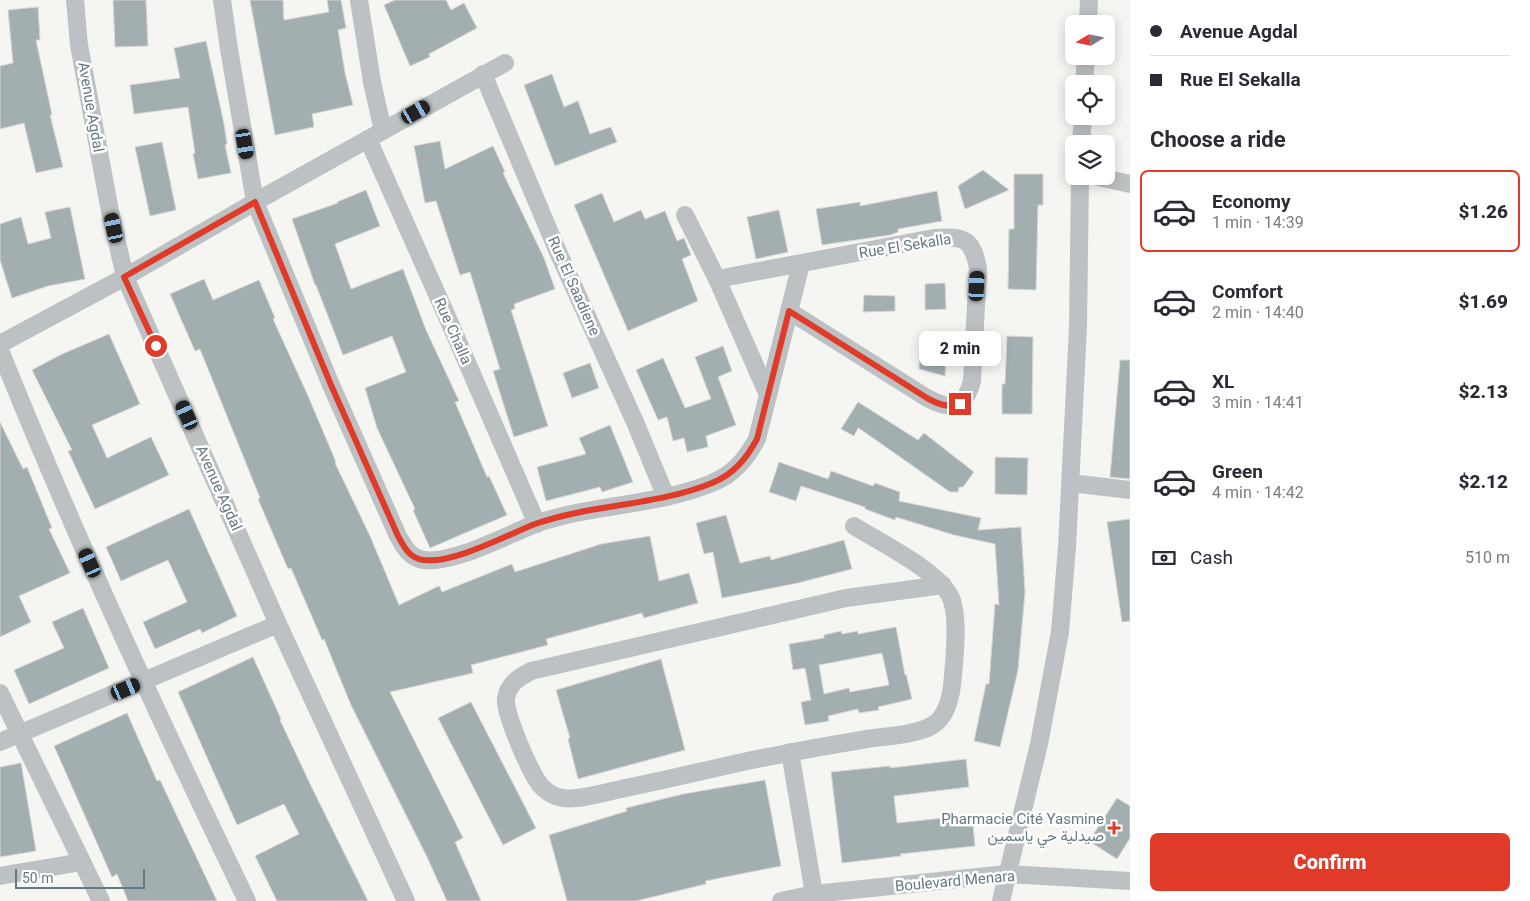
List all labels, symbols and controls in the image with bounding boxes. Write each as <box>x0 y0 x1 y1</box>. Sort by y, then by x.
north arrow <box>1065 15 1115 65</box>
map controls <box>1065 15 1115 185</box>
text: Avenue Agdal <box>1180 20 1298 43</box>
street label: Avenue Agdal <box>74 61 108 153</box>
text: Rue El Sekalla <box>1180 68 1301 91</box>
button: locate <box>1065 75 1115 125</box>
car <box>399 98 432 126</box>
text: Choose a ride <box>1150 127 1286 152</box>
car <box>235 128 254 160</box>
button: layers <box>1065 135 1115 185</box>
icon: car <box>1152 189 1197 234</box>
text: Economy <box>1212 190 1291 213</box>
text: $1.26 <box>1459 200 1508 223</box>
car <box>103 212 124 244</box>
text: 1 min · 14:39 <box>1212 213 1304 232</box>
street label: Rue El Sekalla <box>858 230 952 262</box>
street label: Rue El Saadiene <box>544 234 604 338</box>
car <box>968 271 985 301</box>
icon: car <box>1152 279 1197 324</box>
text: Comfort <box>1212 280 1283 303</box>
text: $1.69 <box>1459 290 1508 313</box>
street label: Rue Challa <box>430 295 476 367</box>
text: 2 min · 14:40 <box>1212 303 1304 322</box>
callout: 2 min <box>919 332 1001 366</box>
route start <box>145 335 167 357</box>
text: 2 min <box>940 339 980 358</box>
icon: car <box>1152 369 1197 414</box>
text: XL <box>1212 370 1234 393</box>
text: $2.13 <box>1459 380 1508 403</box>
route end <box>949 393 971 415</box>
text: 3 min · 14:41 <box>1212 393 1304 412</box>
car <box>174 398 199 432</box>
street label: Avenue Agdal <box>192 443 246 533</box>
icon: car <box>1152 459 1197 504</box>
text: Green <box>1212 460 1263 483</box>
text: $2.12 <box>1459 470 1508 493</box>
text: 4 min · 14:42 <box>1212 483 1304 502</box>
icon: cash <box>1150 544 1178 572</box>
car <box>77 546 102 580</box>
text: Cash <box>1190 546 1233 569</box>
text: 510 m <box>1465 548 1510 567</box>
car <box>109 676 142 702</box>
place label: Pharmacie Cité Yasmine صيدلية حي ياسمين <box>941 810 1104 849</box>
marker: Pharmacie Cité Yasmine صيدلية حي ياسمين <box>1108 822 1120 834</box>
button: Confirm <box>1150 833 1510 891</box>
scale bar <box>15 866 145 889</box>
street label: Boulevard Menara <box>894 867 1016 895</box>
text: 50 m <box>22 870 54 886</box>

